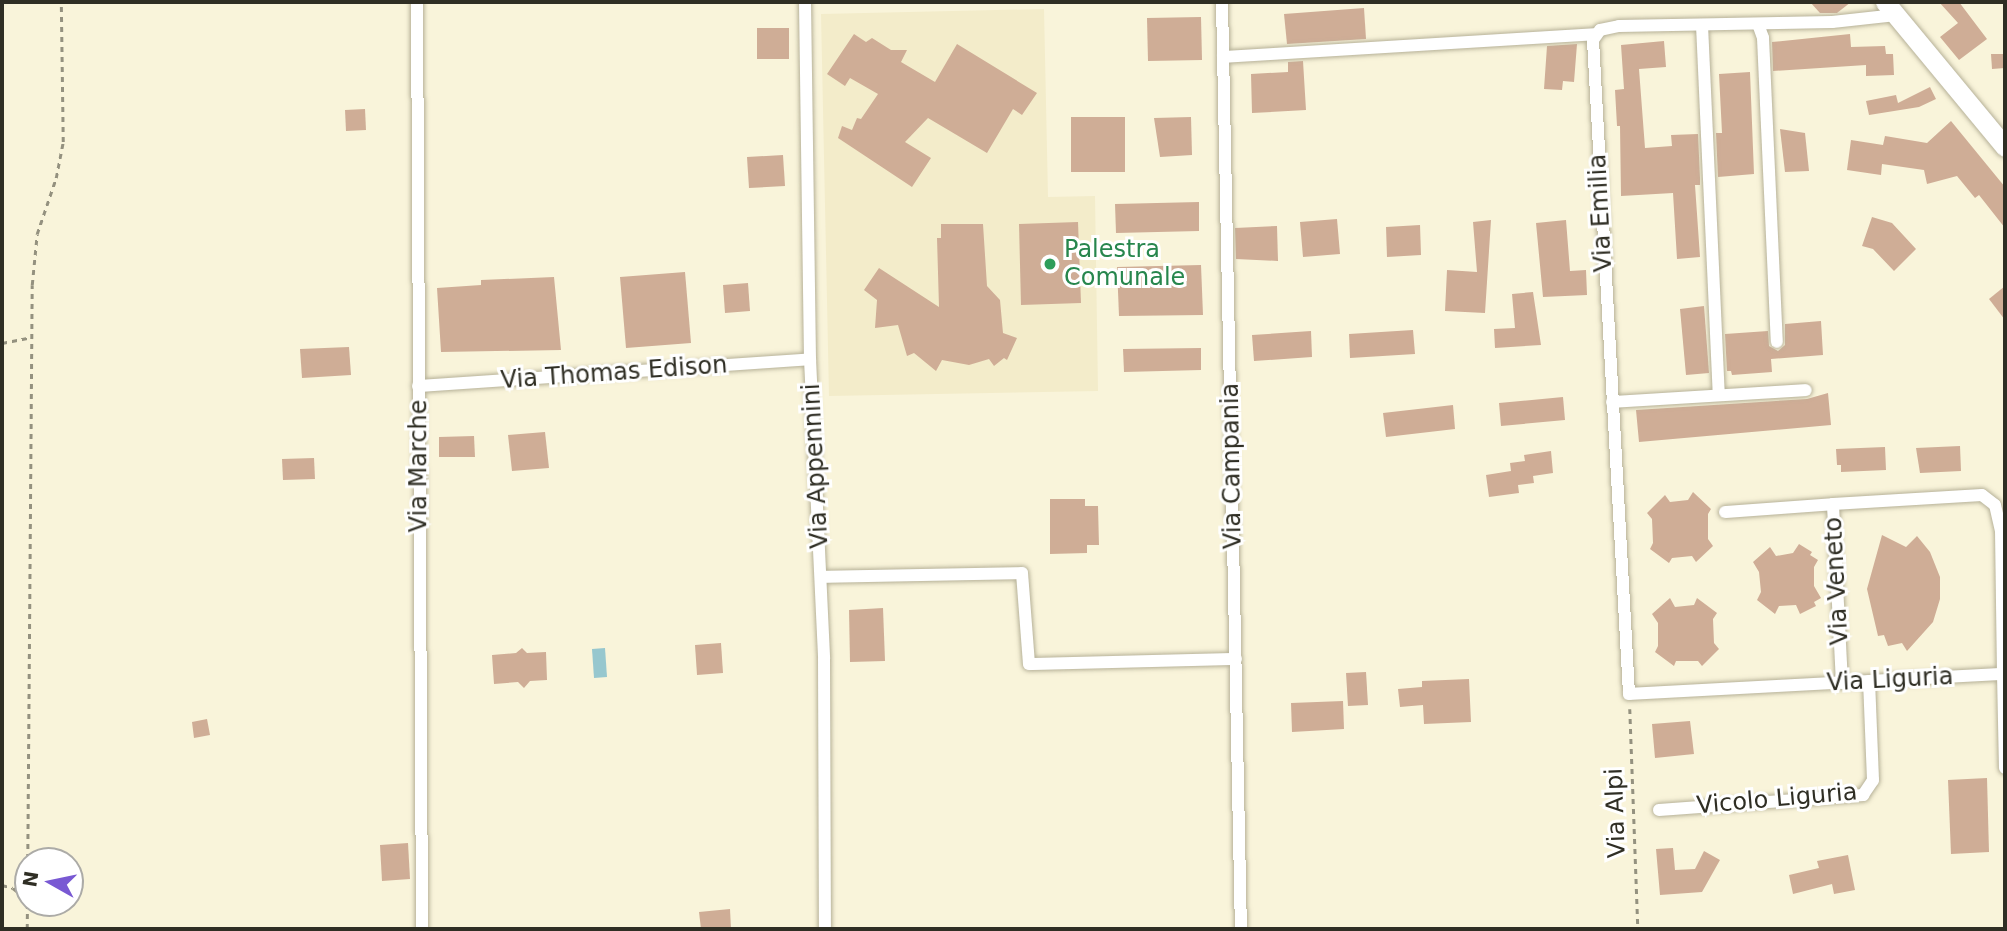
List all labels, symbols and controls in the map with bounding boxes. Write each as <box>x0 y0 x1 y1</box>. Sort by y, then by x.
street label: Via Emilia <box>1584 153 1618 273</box>
place label: Palestra Comunale <box>1064 236 1185 292</box>
marker: Palestra Comunale <box>1042 256 1058 272</box>
street label: Via Thomas Edison <box>500 351 728 395</box>
street label: Via Appennini <box>797 383 835 549</box>
street label: Via Campania <box>1216 383 1248 549</box>
street label: Via Marche <box>405 400 433 532</box>
street label: Via Veneto <box>1819 516 1855 646</box>
street label: Via Liguria <box>1826 662 1954 698</box>
street label: Via Alpi <box>1600 768 1632 858</box>
street label: Vicolo Liguria <box>1695 778 1859 820</box>
north arrow <box>14 847 84 917</box>
text: N <box>18 869 42 889</box>

